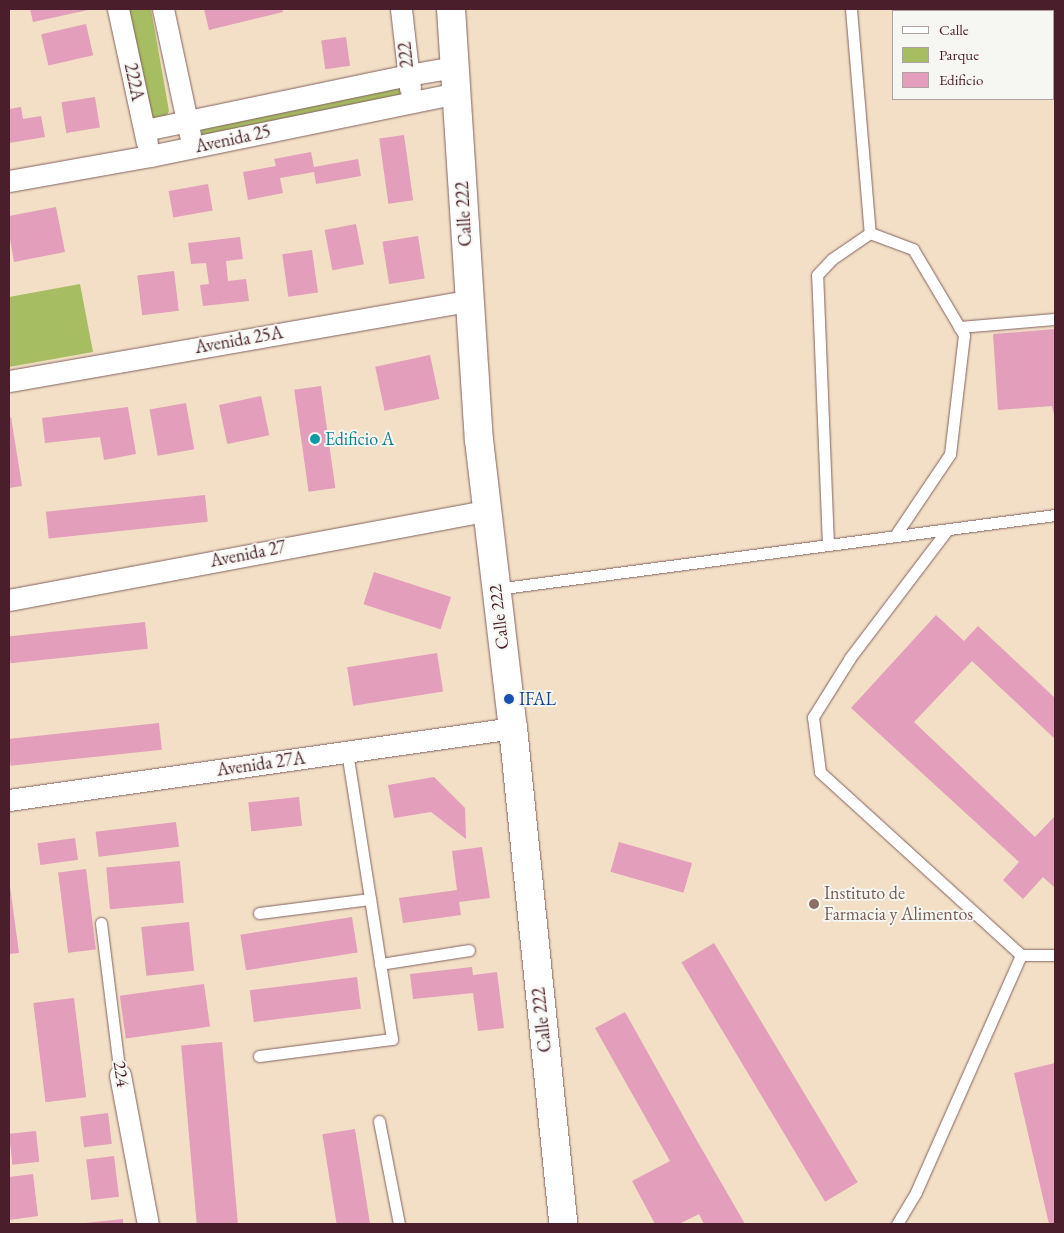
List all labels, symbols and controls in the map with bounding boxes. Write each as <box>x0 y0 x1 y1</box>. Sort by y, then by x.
legend <box>892 10 1054 100</box>
text: Calle <box>939 20 969 39</box>
street label: 222 <box>394 41 418 69</box>
text: Parque <box>939 45 979 64</box>
street label: 222A <box>119 61 149 103</box>
text: Edificio <box>939 70 983 89</box>
street label: Avenida 25 <box>193 120 273 158</box>
street label: Calle 222 <box>452 181 476 247</box>
street label: Avenida 25A <box>193 322 285 358</box>
place label: Edificio A <box>325 428 394 450</box>
marker: Edificio A <box>309 433 321 445</box>
street label: Avenida 27 <box>208 536 288 572</box>
street label: Calle 222 <box>484 583 514 651</box>
place label: IFAL <box>519 688 556 710</box>
marker: IFAL <box>503 693 515 705</box>
street label: Avenida 27A <box>215 747 307 781</box>
place label: Instituto de Farmacia y Alimentos <box>824 883 973 926</box>
marker: Instituto de Farmacia y Alimentos <box>808 898 820 910</box>
street label: Calle 222 <box>528 986 556 1054</box>
street label: 224 <box>108 1060 134 1088</box>

